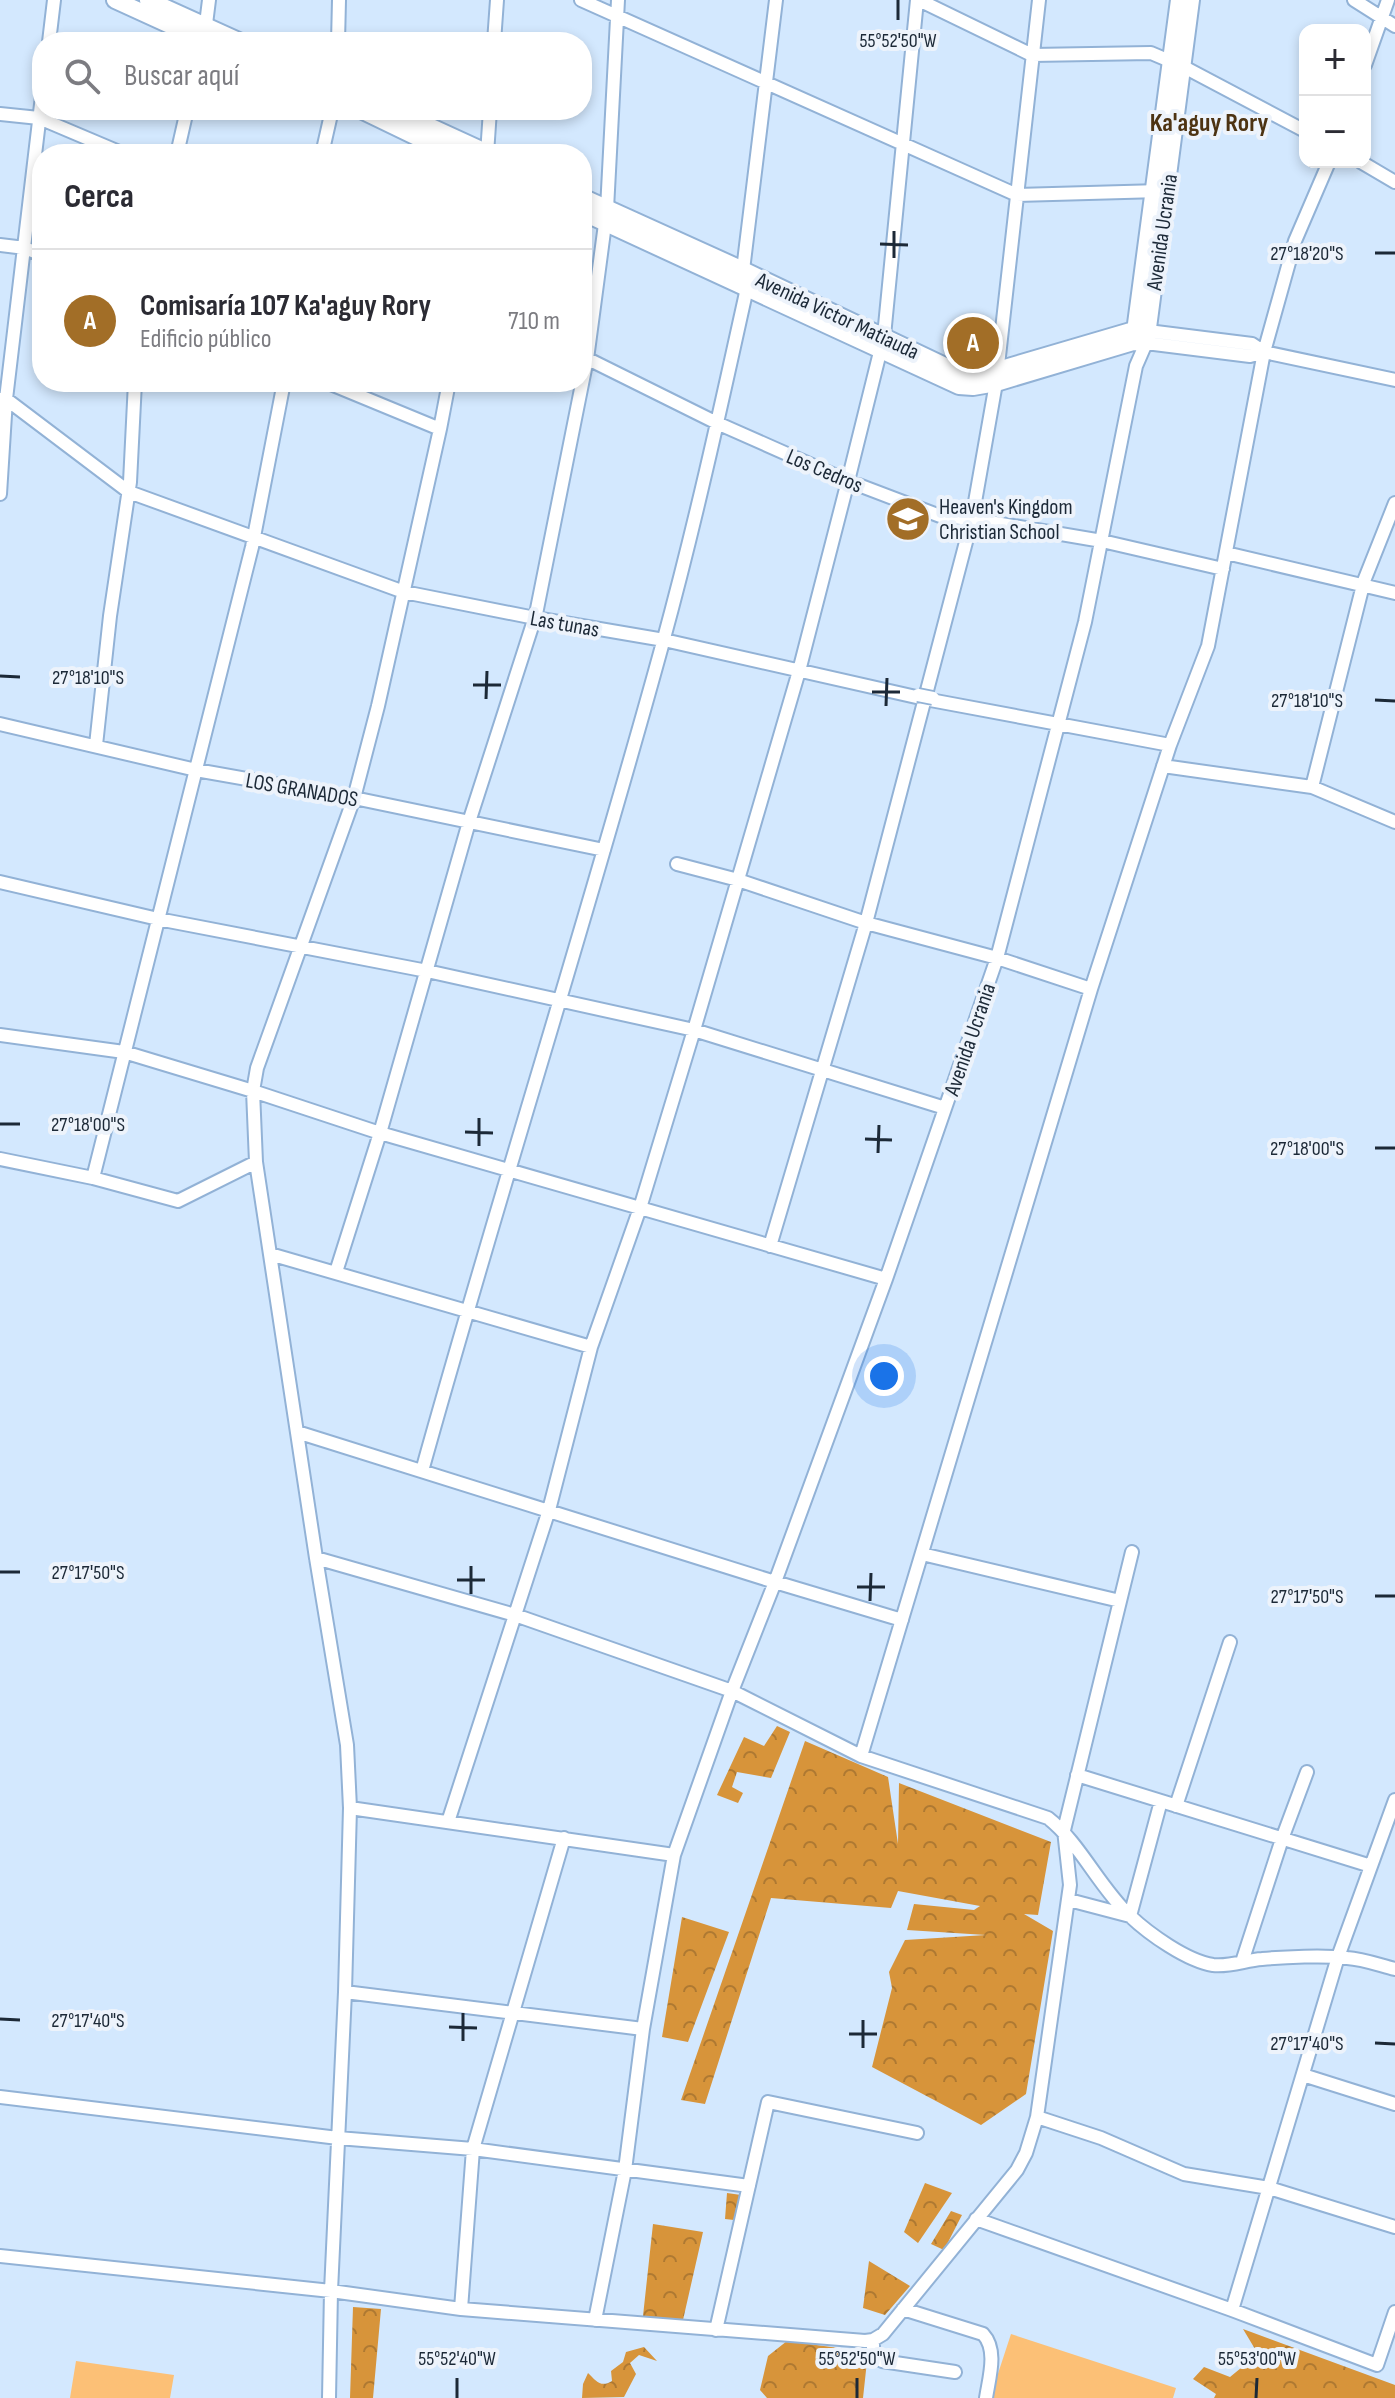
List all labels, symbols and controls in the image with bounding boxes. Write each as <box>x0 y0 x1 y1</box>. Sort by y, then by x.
map controls <box>1299 24 1371 168</box>
button: + <box>1299 24 1371 96</box>
text: 55°52'50"W <box>859 29 937 53</box>
search box <box>32 32 592 120</box>
icon: search <box>60 54 104 98</box>
text: Buscar aquí <box>124 58 239 94</box>
button: − <box>1299 96 1371 168</box>
district label: Ka'aguy Rory <box>1150 108 1268 139</box>
street label: Avenida Ucrania <box>1141 172 1184 293</box>
text: Cerca <box>64 176 134 217</box>
text: 27°18'20"S <box>1270 242 1344 266</box>
street label: Avenida Victor Matiauda <box>751 266 923 366</box>
text: Comisaría 107 Ka'aguy Rory <box>140 288 431 324</box>
text: A <box>84 306 96 337</box>
text: 710 m <box>508 306 560 337</box>
pin: A <box>947 313 999 373</box>
text: Edificio público <box>140 324 271 355</box>
street label: Los Cedros <box>782 443 867 499</box>
place label: Heaven's Kingdom Christian School <box>939 494 1073 546</box>
school or university icon: Heaven's Kingdom Christian School <box>884 495 932 543</box>
street label: Las tunas <box>528 605 601 644</box>
text: 27°18'10"S <box>52 666 124 690</box>
text: 27°18'10"S <box>1271 689 1343 713</box>
street label: LOS GRANADOS <box>244 767 360 814</box>
street label: Avenida Ucrania <box>938 980 1002 1100</box>
text: 27°18'00"S <box>51 1113 125 1137</box>
text: 27°18'00"S <box>1270 1137 1344 1161</box>
your location <box>864 1356 904 1396</box>
text: 27°17'50"S <box>52 1561 124 1585</box>
text: 27°17'50"S <box>1271 1585 1343 1609</box>
text: 27°17'40"S <box>51 2009 125 2033</box>
text: 27°17'40"S <box>1270 2032 1344 2056</box>
text: 55°52'40"W <box>418 2347 496 2371</box>
text: 55°52'50"W <box>818 2347 896 2371</box>
text: 55°53'00"W <box>1218 2347 1296 2371</box>

